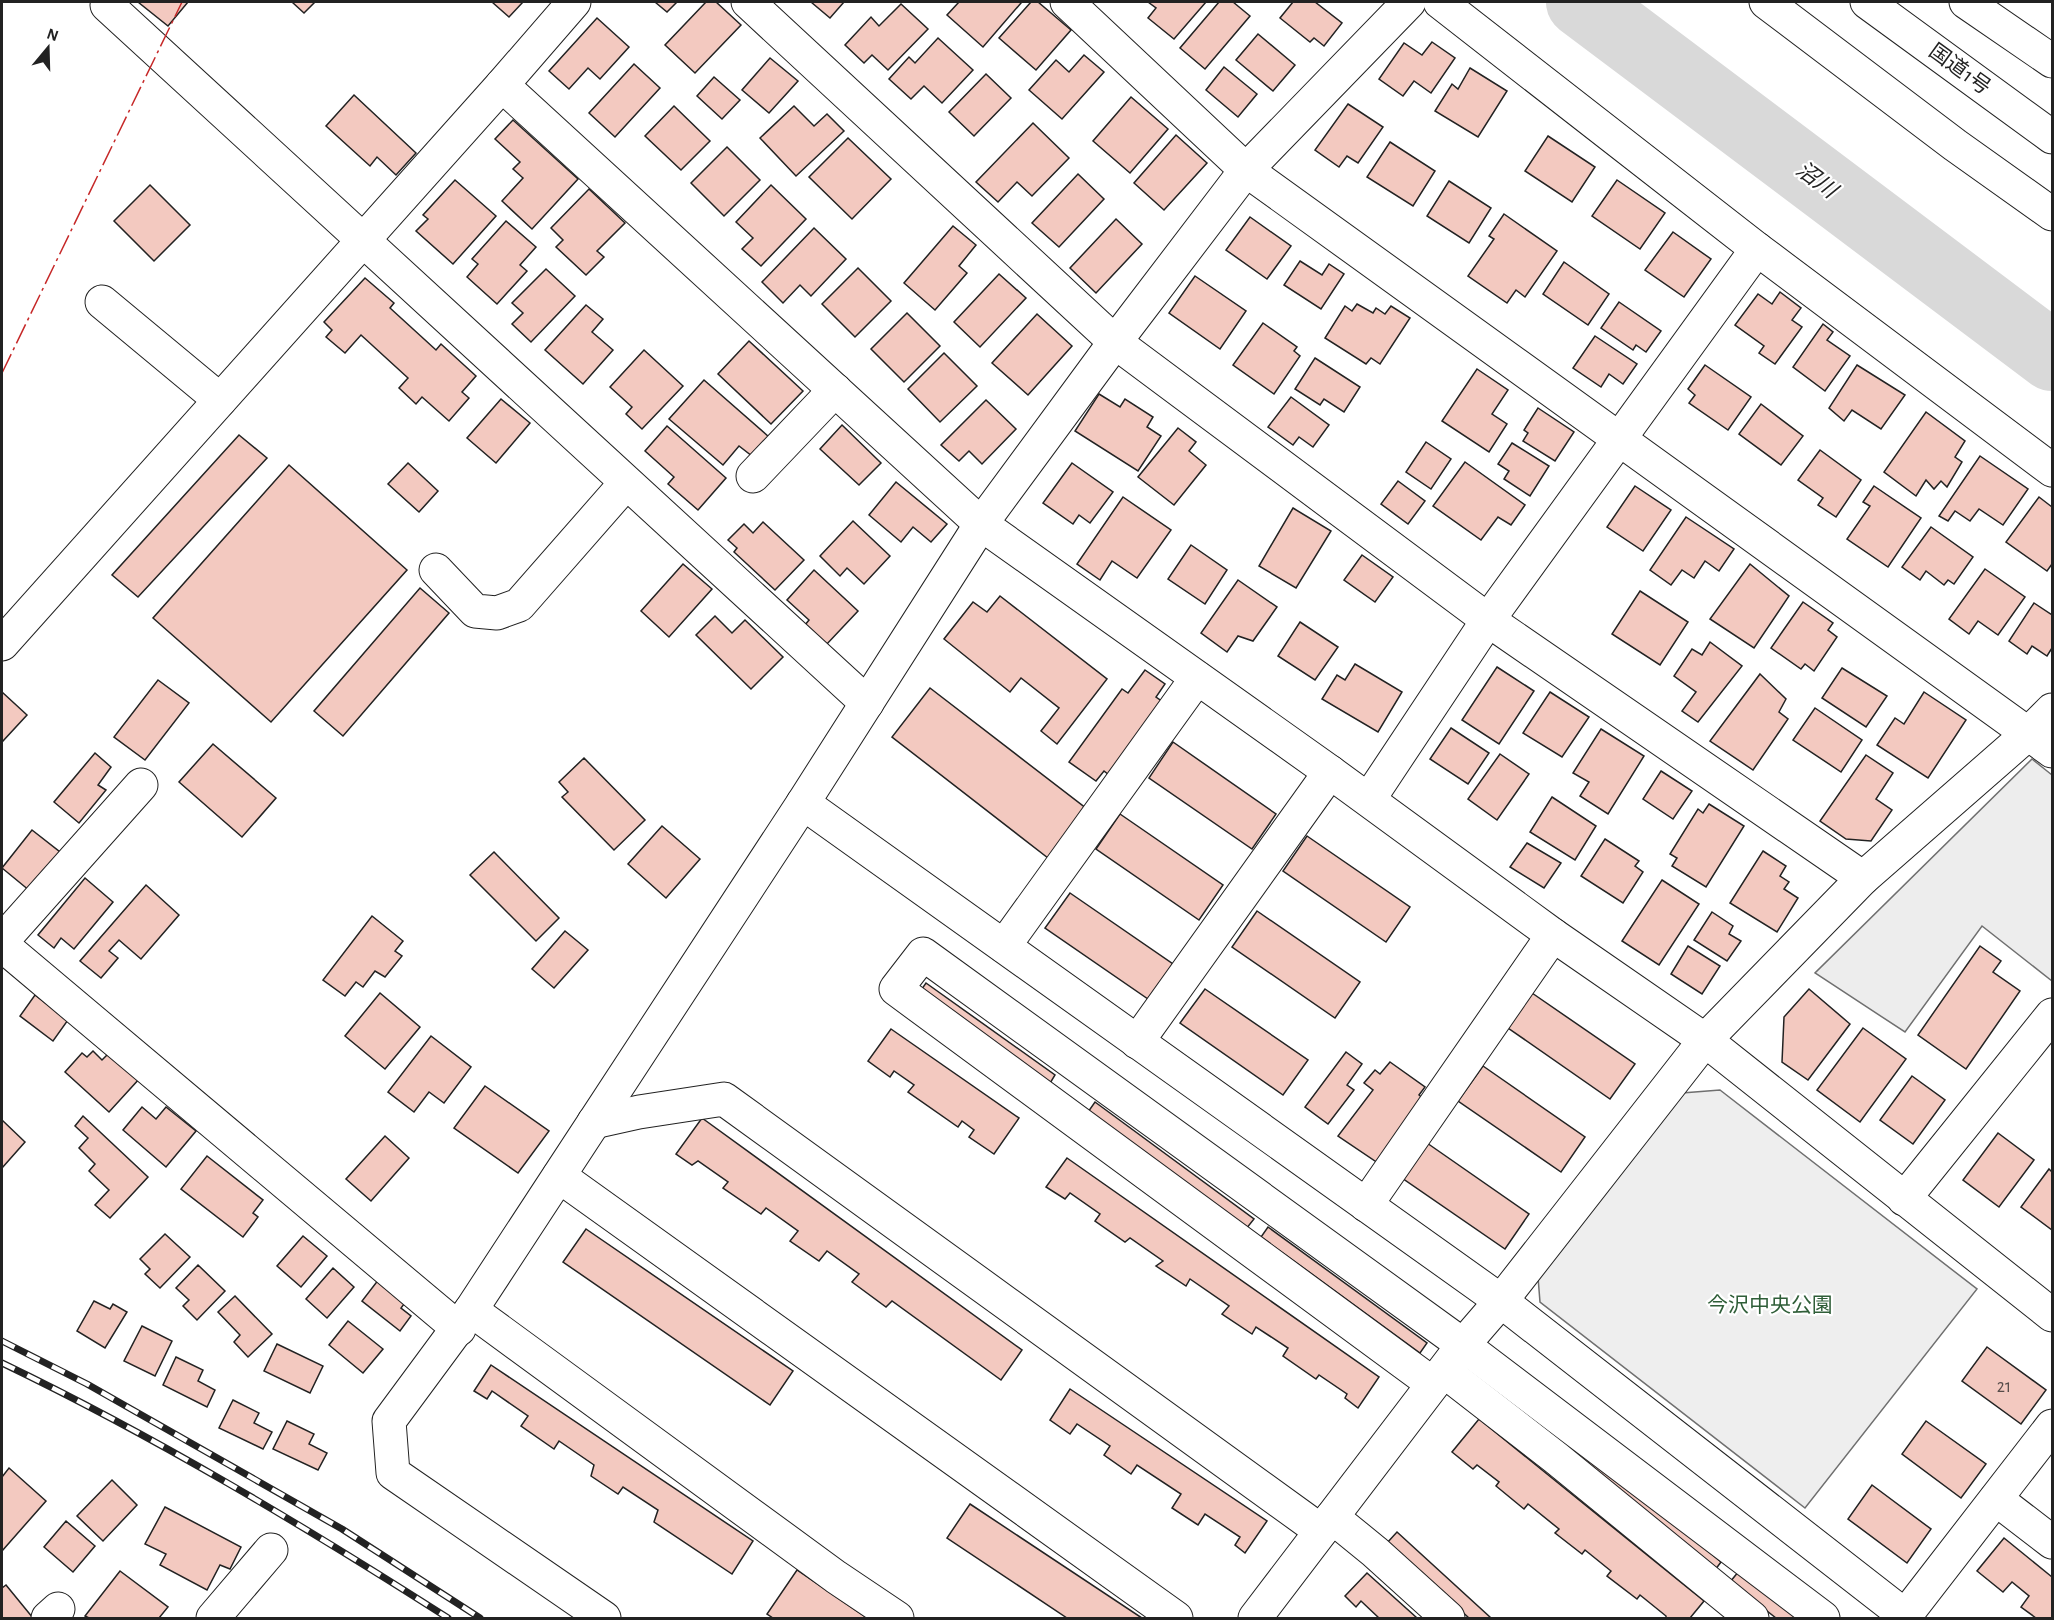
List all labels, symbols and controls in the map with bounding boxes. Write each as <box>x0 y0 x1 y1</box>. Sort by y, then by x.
north arrow <box>18 18 78 78</box>
text: N <box>45 25 60 44</box>
street label: 国道1号 <box>1925 39 1995 99</box>
water label: 沼川 <box>1792 157 1843 203</box>
park label: 今沢中央公園 <box>1707 1294 1833 1316</box>
house number: 21 <box>1997 1378 2011 1396</box>

